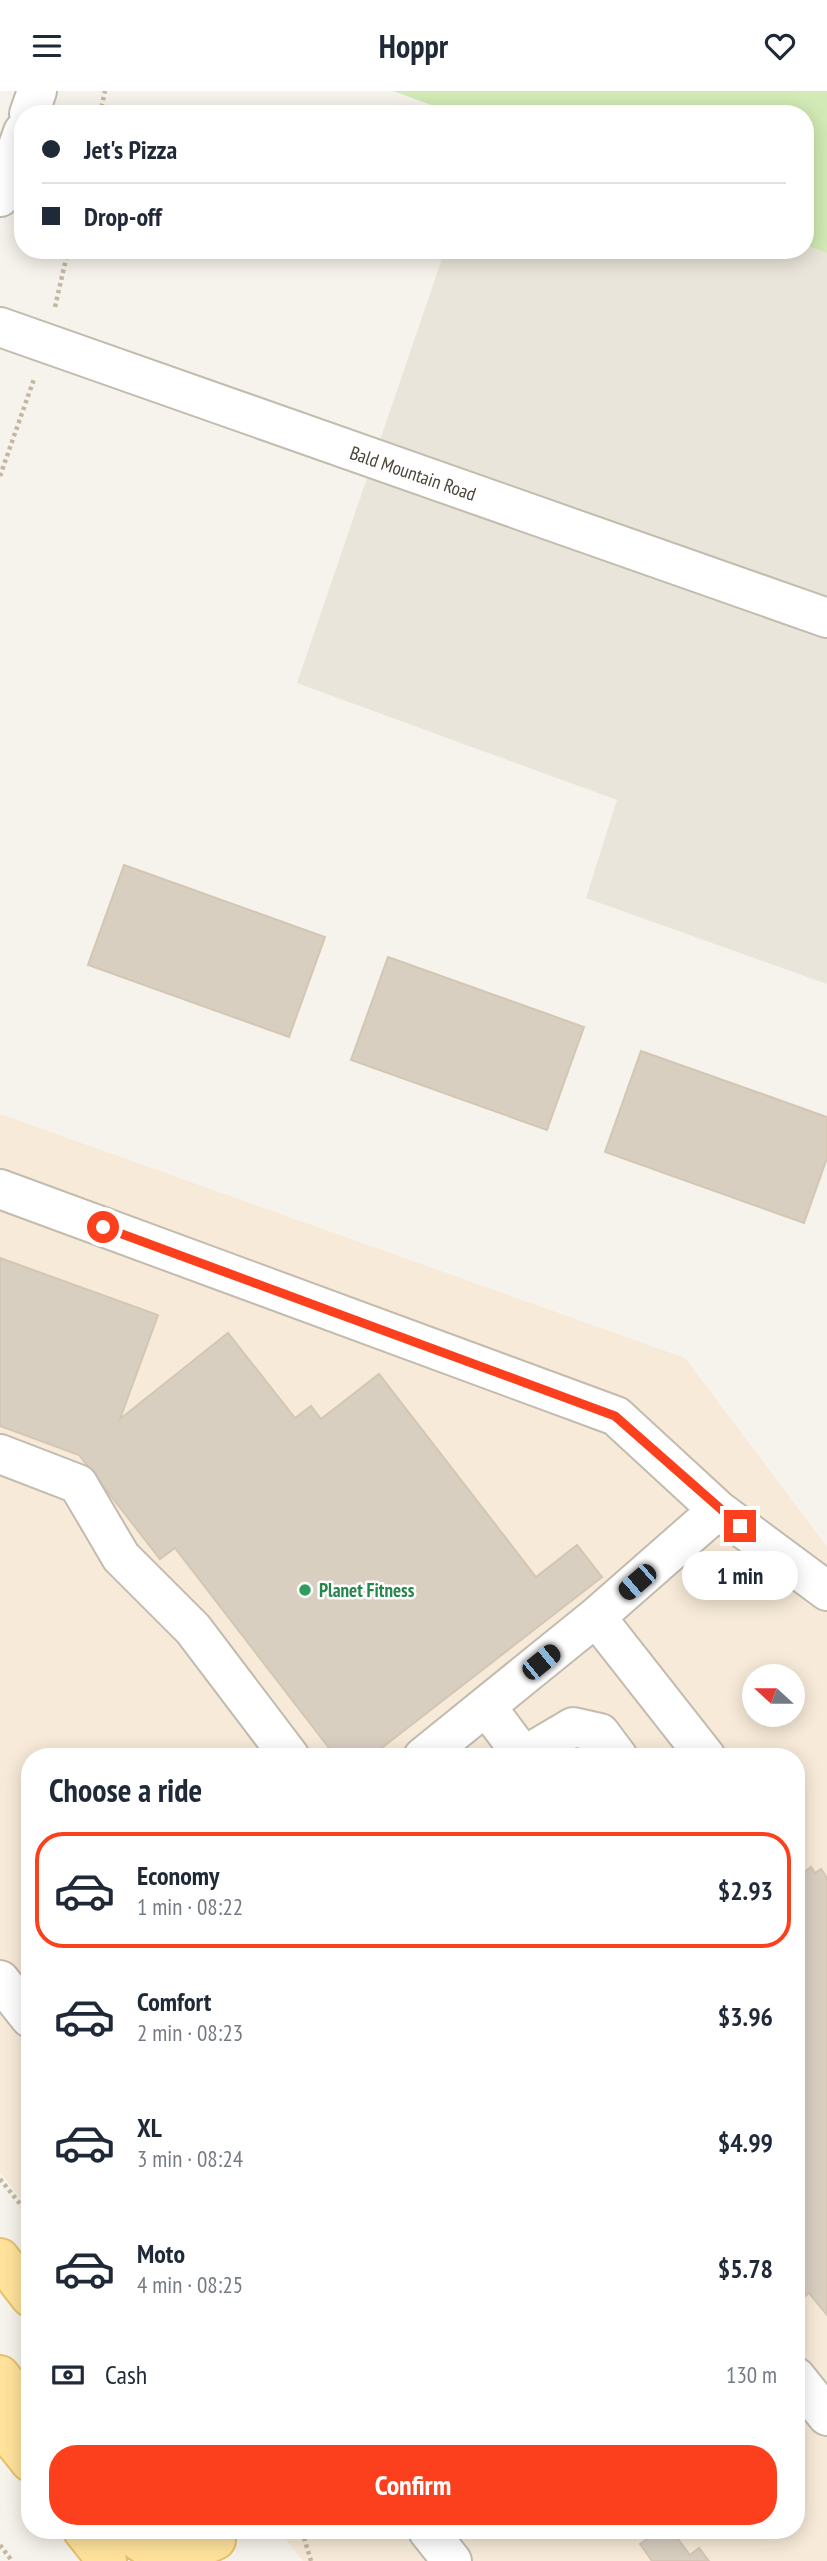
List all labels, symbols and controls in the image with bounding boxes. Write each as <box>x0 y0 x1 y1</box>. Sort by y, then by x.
text: Hoppr <box>379 25 448 67</box>
icon: menu <box>28 27 66 65</box>
icon: heart <box>761 27 799 65</box>
text: Jet's Pizza <box>84 133 177 166</box>
text: Drop-off <box>84 200 162 233</box>
street label: Bald Mountain Road <box>347 440 479 506</box>
route start <box>87 1211 119 1243</box>
route end <box>724 1510 756 1542</box>
callout: 1 min <box>682 1551 798 1599</box>
car <box>615 1560 660 1604</box>
text: 1 min <box>717 1561 763 1590</box>
place label: Planet Fitness <box>319 1578 415 1602</box>
marker: Planet Fitness <box>297 1582 313 1598</box>
car <box>519 1641 564 1683</box>
north arrow <box>742 1664 805 1727</box>
map controls <box>742 1664 805 1727</box>
text: Choose a ride <box>49 1769 202 1811</box>
icon: car <box>53 1859 116 1922</box>
text: Economy <box>137 1859 219 1892</box>
text: $2.93 <box>718 1874 773 1907</box>
text: 1 min · 08:22 <box>137 1892 243 1921</box>
icon: car <box>53 1985 116 2048</box>
text: Comfort <box>137 1985 211 2018</box>
text: $3.96 <box>718 2000 773 2033</box>
text: 2 min · 08:23 <box>137 2018 243 2047</box>
icon: car <box>53 2111 116 2174</box>
text: XL <box>137 2111 162 2144</box>
text: $4.99 <box>718 2126 773 2159</box>
text: 3 min · 08:24 <box>137 2144 243 2173</box>
icon: car <box>53 2237 116 2300</box>
text: Moto <box>137 2237 185 2270</box>
text: $5.78 <box>718 2252 773 2285</box>
text: 4 min · 08:25 <box>137 2270 243 2299</box>
icon: cash <box>49 2356 87 2394</box>
text: Cash <box>105 2358 147 2391</box>
text: 130 m <box>726 2360 777 2389</box>
button: Confirm <box>49 2445 777 2525</box>

